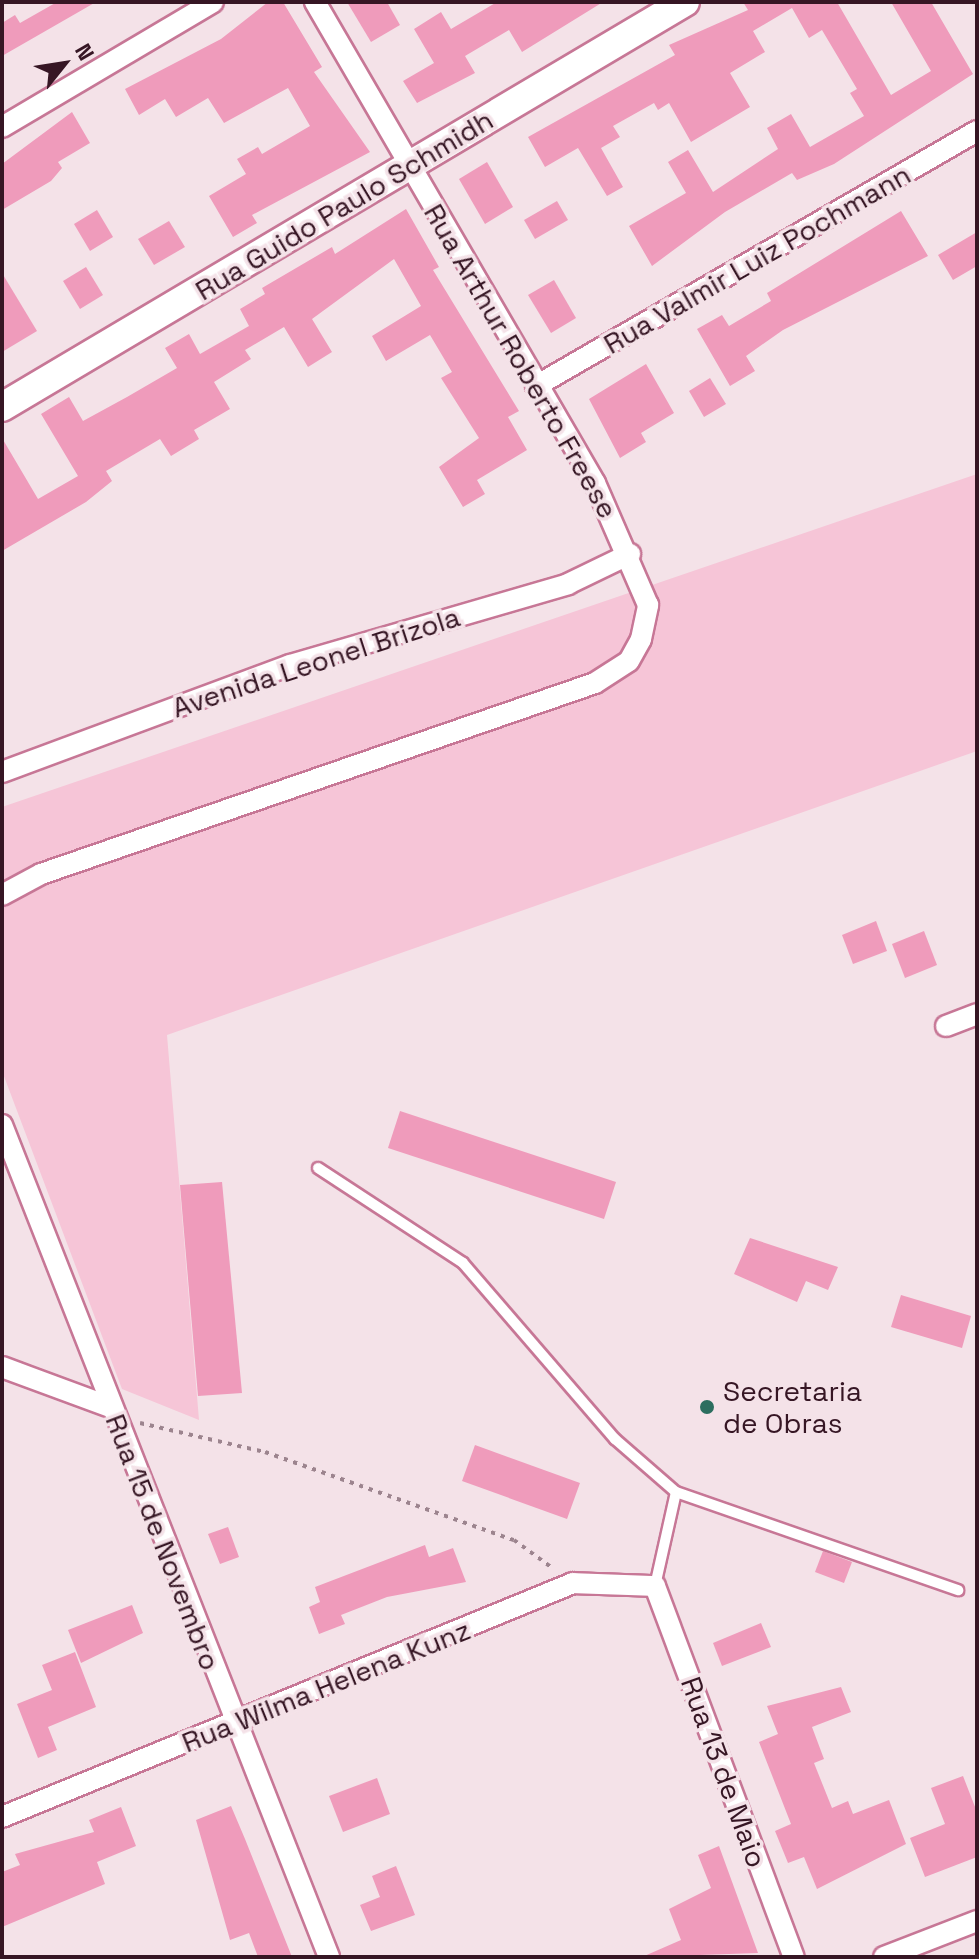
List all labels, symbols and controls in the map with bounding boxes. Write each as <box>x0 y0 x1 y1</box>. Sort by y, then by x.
north arrow <box>24 24 104 104</box>
text: N <box>69 39 101 65</box>
street label: Rua Guido Paulo Schmidh <box>189 103 499 307</box>
street label: Rua Valmir Luiz Pochmann <box>597 157 917 361</box>
street label: Rua Arthur Roberto Freese <box>417 198 625 524</box>
street label: Avenida Leonel Brizola <box>168 600 464 724</box>
place label: Secretaria de Obras <box>723 1374 862 1440</box>
marker: Secretaria de Obras <box>698 1398 716 1416</box>
street label: Rua 15 de Novembro <box>99 1409 227 1675</box>
street label: Rua Wilma Helena Kunz <box>177 1613 475 1759</box>
street label: Rua 13 de Maio <box>674 1672 774 1872</box>

